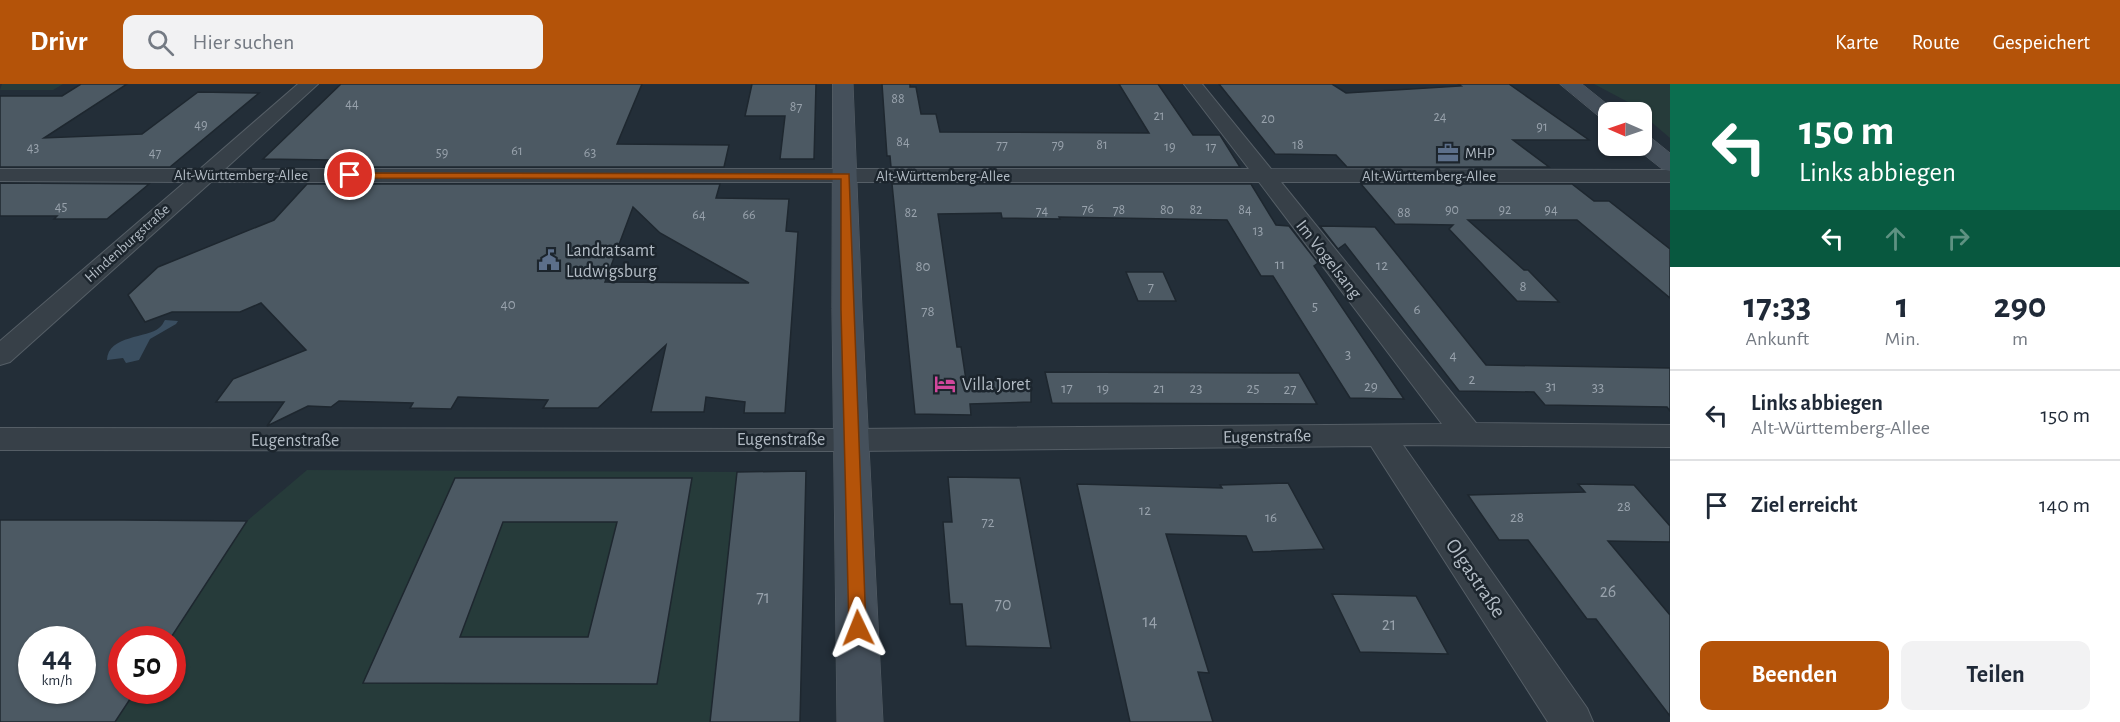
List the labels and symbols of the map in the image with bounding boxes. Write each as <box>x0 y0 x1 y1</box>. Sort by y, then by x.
house number: 88 <box>891 92 905 106</box>
house number: 44 <box>345 97 359 111</box>
house number: 87 <box>790 100 802 114</box>
north arrow <box>1598 102 1652 156</box>
house number: 21 <box>1153 109 1165 123</box>
house number: 24 <box>1433 110 1447 124</box>
house number: 20 <box>1261 112 1275 126</box>
house number: 49 <box>194 118 208 132</box>
house number: 91 <box>1536 120 1548 134</box>
house number: 84 <box>896 135 910 149</box>
house number: 77 <box>996 138 1008 152</box>
house number: 79 <box>1052 138 1064 152</box>
house number: 81 <box>1096 138 1108 152</box>
house number: 18 <box>1292 138 1304 152</box>
house number: 19 <box>1164 140 1176 154</box>
house number: 17 <box>1206 140 1216 154</box>
house number: 43 <box>27 141 39 155</box>
office icon: MHP <box>1436 141 1460 165</box>
house number: 61 <box>511 144 523 158</box>
house number: 47 <box>149 146 161 160</box>
house number: 59 <box>436 146 448 160</box>
house number: 63 <box>584 146 596 160</box>
place label: MHP <box>1465 146 1495 161</box>
pin <box>324 149 375 200</box>
street label: Alt-Württemberg-Allee <box>174 168 308 183</box>
street label: Alt-Württemberg-Allee <box>876 169 1010 184</box>
street label: Alt-Württemberg-Allee <box>1362 169 1496 184</box>
house number: 45 <box>55 200 67 214</box>
street label: Hindenburgstraße <box>82 201 173 285</box>
house number: 76 <box>1082 202 1094 216</box>
house number: 78 <box>1113 203 1125 217</box>
house number: 80 <box>1160 203 1174 217</box>
house number: 82 <box>1189 203 1203 217</box>
house number: 84 <box>1238 203 1252 217</box>
house number: 90 <box>1445 203 1459 217</box>
house number: 92 <box>1499 203 1511 217</box>
house number: 94 <box>1544 203 1558 217</box>
house number: 74 <box>1036 204 1049 218</box>
house number: 82 <box>904 206 918 220</box>
house number: 88 <box>1397 206 1411 220</box>
house number: 64 <box>692 208 706 222</box>
house number: 66 <box>742 208 756 222</box>
street label: Im Vogelsang <box>1292 217 1365 303</box>
house number: 13 <box>1253 224 1264 238</box>
place label: Landratsamt Ludwigsburg <box>566 242 657 281</box>
public building icon: Landratsamt Ludwigsburg <box>537 248 561 272</box>
house number: 11 <box>1275 257 1285 272</box>
house number: 12 <box>1376 258 1388 273</box>
house number: 80 <box>915 259 931 274</box>
house number: 8 <box>1519 279 1527 294</box>
house number: 7 <box>1148 280 1154 295</box>
house number: 40 <box>500 297 516 312</box>
house number: 5 <box>1312 299 1318 314</box>
house number: 6 <box>1413 302 1421 317</box>
house number: 78 <box>921 304 935 319</box>
house number: 3 <box>1345 347 1351 362</box>
house number: 4 <box>1449 348 1457 363</box>
hotel icon: Villa Joret <box>933 372 957 396</box>
house number: 2 <box>1469 372 1476 387</box>
place label: Villa Joret <box>962 376 1031 394</box>
house number: 29 <box>1364 379 1378 394</box>
house number: 31 <box>1545 379 1557 394</box>
house number: 33 <box>1592 380 1604 395</box>
house number: 17 <box>1061 381 1073 396</box>
house number: 19 <box>1097 381 1109 396</box>
house number: 21 <box>1153 381 1165 396</box>
house number: 23 <box>1189 381 1203 396</box>
house number: 25 <box>1246 381 1260 396</box>
house number: 27 <box>1283 382 1297 397</box>
street label: Eugenstraße <box>1223 427 1311 447</box>
street label: Eugenstraße <box>737 431 825 449</box>
street label: Eugenstraße <box>251 432 339 450</box>
house number: 28 <box>1617 499 1631 514</box>
house number: 12 <box>1139 503 1151 518</box>
house number: 16 <box>1265 510 1277 525</box>
house number: 28 <box>1510 510 1524 525</box>
house number: 72 <box>981 515 995 530</box>
street label: Olgastraße <box>1442 535 1510 622</box>
house number: 26 <box>1600 583 1616 601</box>
house number: 71 <box>756 589 770 607</box>
position arrow <box>826 596 890 660</box>
house number: 70 <box>994 596 1012 614</box>
house number: 14 <box>1143 613 1158 631</box>
house number: 21 <box>1382 616 1396 634</box>
speed limit sign: 50 <box>108 626 186 704</box>

